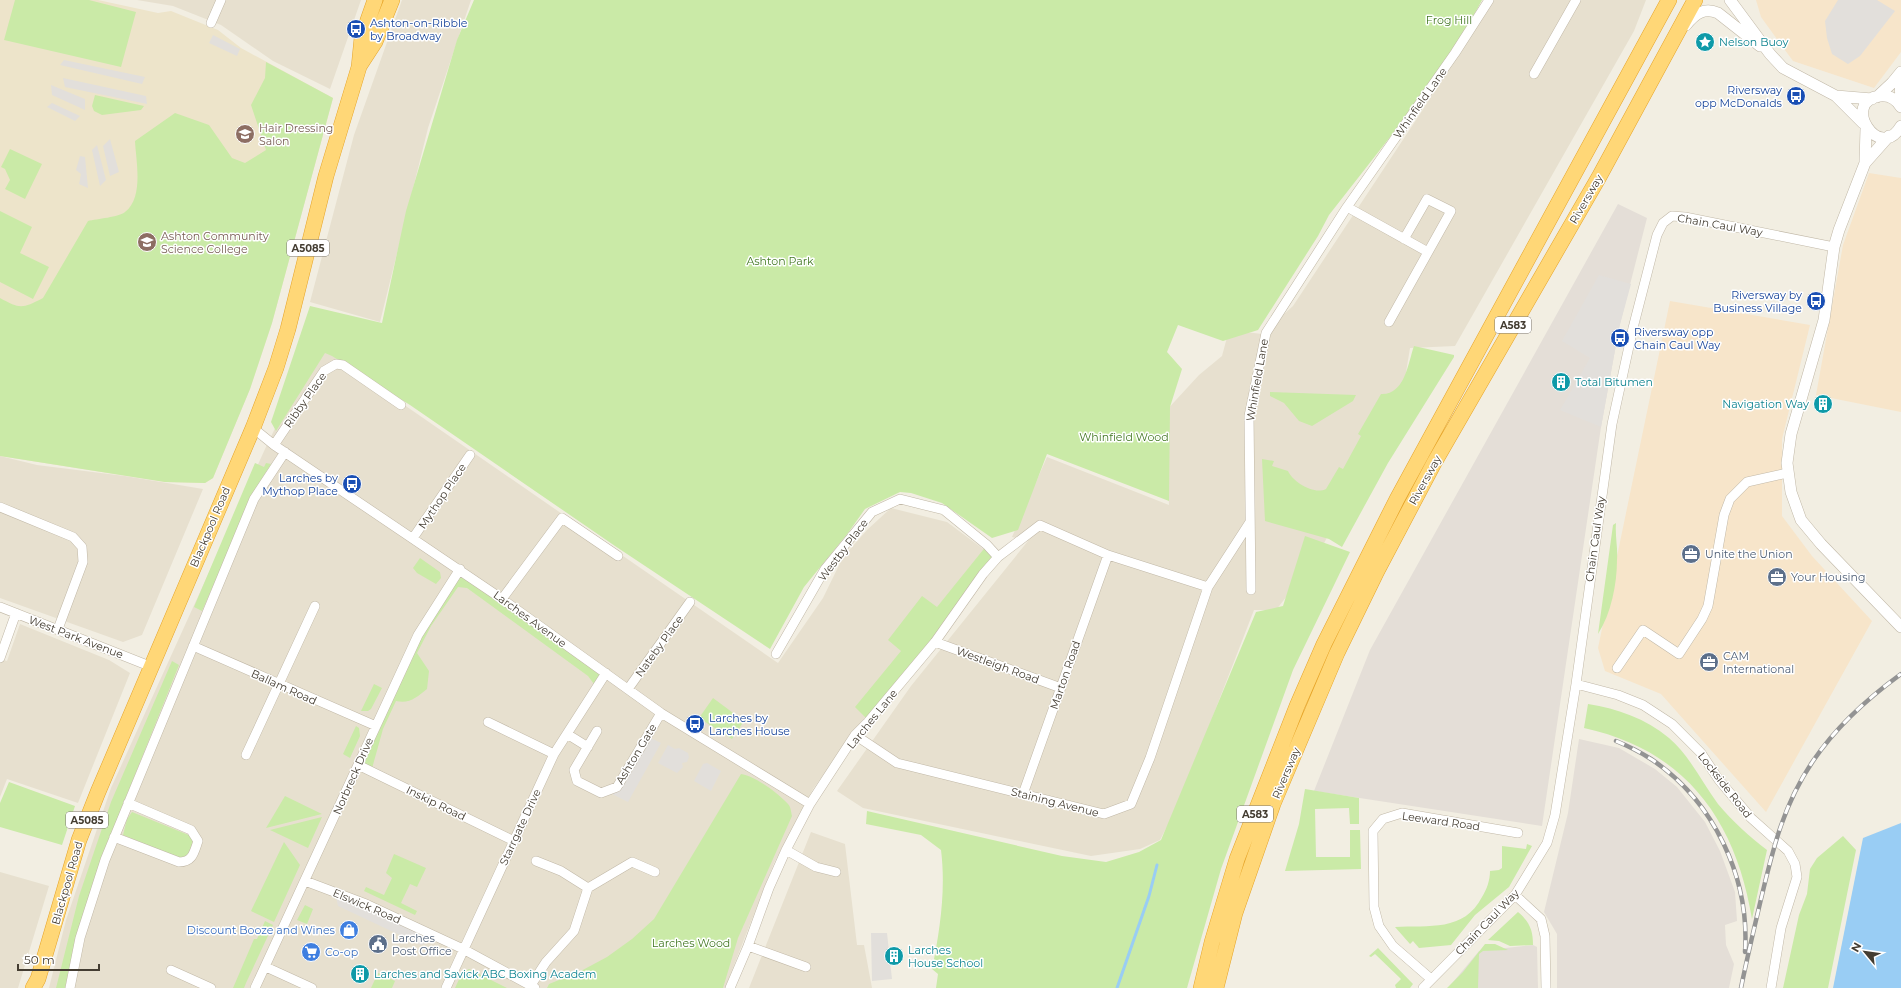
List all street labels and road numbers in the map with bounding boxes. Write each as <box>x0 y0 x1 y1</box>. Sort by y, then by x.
street label: Whinfield Lane <box>1390 64 1450 141</box>
street label: Riversway <box>1566 172 1606 226</box>
street label: Chain Caul Way <box>1676 211 1764 239</box>
road number: A5085 <box>287 240 329 256</box>
road number: A583 <box>1495 317 1531 333</box>
street label: Whinfield Lane <box>1243 337 1271 422</box>
street label: Ribby Place <box>281 369 329 430</box>
street label: Riversway <box>1406 453 1444 507</box>
street label: Mythop Place <box>415 460 469 531</box>
street label: Blackpool Road <box>187 485 233 569</box>
street label: Chain Caul Way <box>1582 495 1608 583</box>
street label: Westby Place <box>815 516 871 584</box>
street label: Larches Avenue <box>491 588 570 650</box>
street label: West Park Avenue <box>27 612 126 662</box>
street label: Nateby Place <box>632 612 686 679</box>
street label: Marton Road <box>1047 639 1083 711</box>
street label: Westleigh Road <box>955 643 1041 687</box>
street label: Ballam Road <box>249 666 319 708</box>
street label: Larches Lane <box>844 686 901 752</box>
street label: Ashton Gate <box>612 721 660 787</box>
street label: Norbreck Drive <box>330 735 376 817</box>
street label: Riversway <box>1269 745 1303 801</box>
street label: Lockside Road <box>1695 749 1755 821</box>
street label: Inskip Road <box>404 783 468 823</box>
street label: Staining Avenue <box>1010 784 1101 820</box>
street label: Starrgate Drive <box>496 786 544 867</box>
road number: A583 <box>1237 806 1273 822</box>
street label: Leeward Road <box>1401 809 1481 833</box>
road number: A5085 <box>66 812 108 828</box>
street label: Blackpool Road <box>48 840 86 926</box>
street label: Elswick Road <box>331 885 403 927</box>
street label: Chain Caul Way <box>1452 886 1522 958</box>

